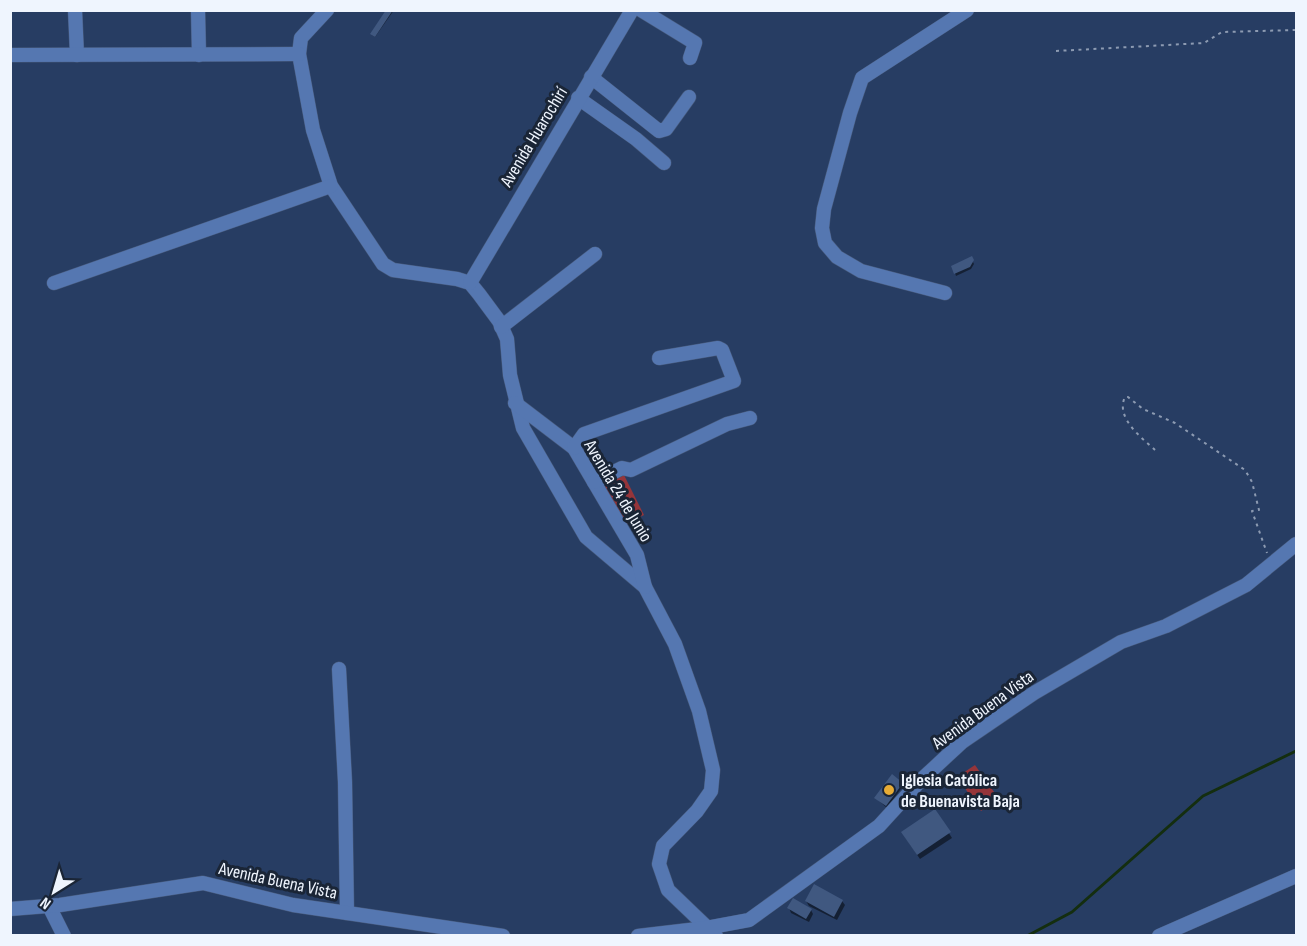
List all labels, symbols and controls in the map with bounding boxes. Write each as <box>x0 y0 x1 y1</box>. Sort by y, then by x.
street label: Avenida Huarochirí <box>495 83 572 192</box>
street label: Avenida 24 de Junio <box>579 435 657 546</box>
street label: Avenida Buena Vista <box>927 666 1038 754</box>
place label: Iglesia Católica de Buenavista Baja <box>901 770 1020 812</box>
marker: Iglesia Católica de Buenavista Baja <box>882 783 896 797</box>
street label: Avenida Buena Vista <box>216 858 339 904</box>
north arrow <box>24 862 84 922</box>
text: N <box>37 893 55 913</box>

